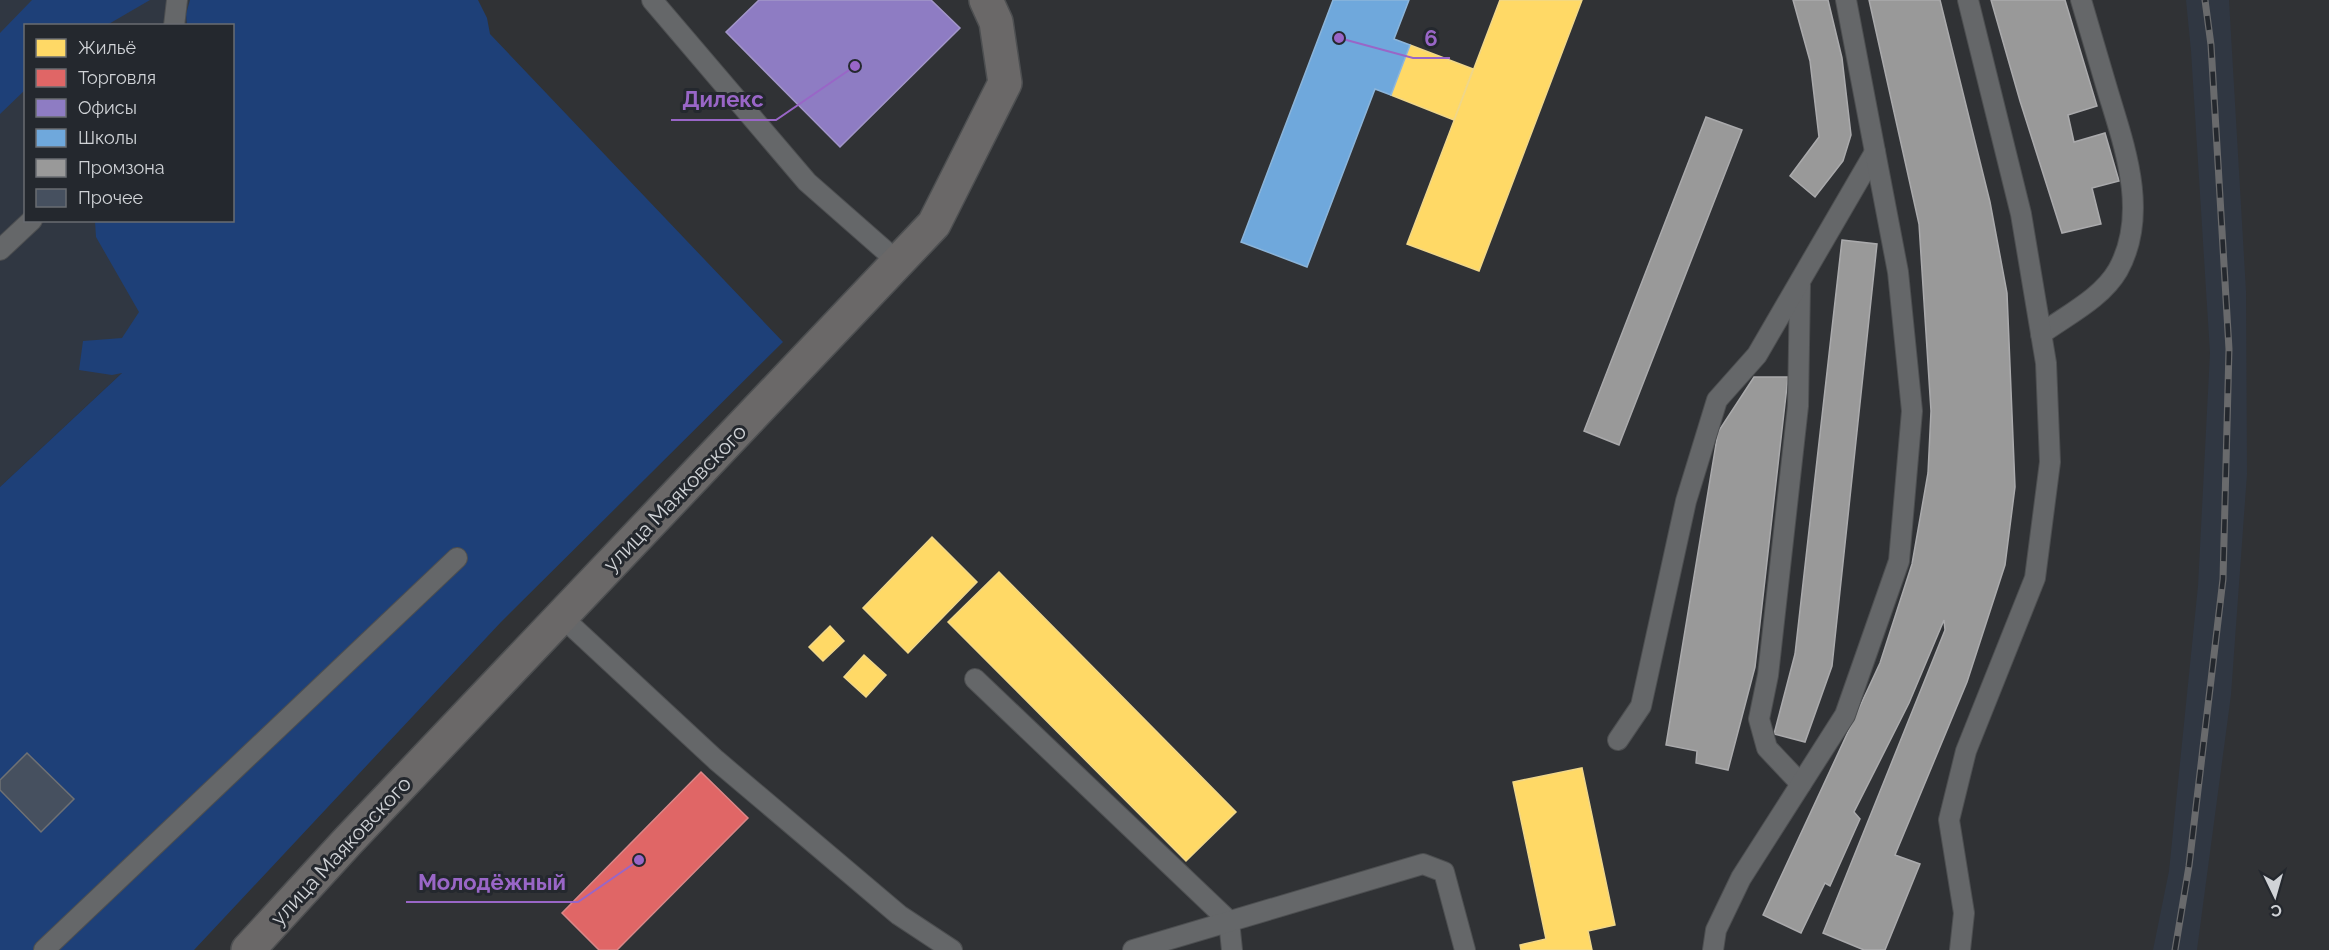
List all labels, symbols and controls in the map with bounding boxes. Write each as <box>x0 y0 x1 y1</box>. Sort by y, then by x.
callout: 6 <box>1413 18 1450 58</box>
legend <box>24 24 234 222</box>
text: 6 <box>1424 25 1438 51</box>
text: Жильё <box>78 37 136 58</box>
text: Торговля <box>78 67 156 88</box>
callout: Дилекс <box>671 80 776 120</box>
text: Дилекс <box>682 86 764 112</box>
text: Офисы <box>78 97 137 118</box>
text: Школы <box>78 127 137 148</box>
text: Промзона <box>78 157 165 178</box>
text: Прочее <box>78 187 144 208</box>
street label: улица Маяковского <box>598 419 751 576</box>
street label: улица Маяковского <box>265 771 416 930</box>
callout: Молодёжный <box>406 862 578 902</box>
north arrow <box>2245 866 2305 926</box>
text: Молодёжный <box>418 869 566 895</box>
text: С <box>2270 901 2283 920</box>

